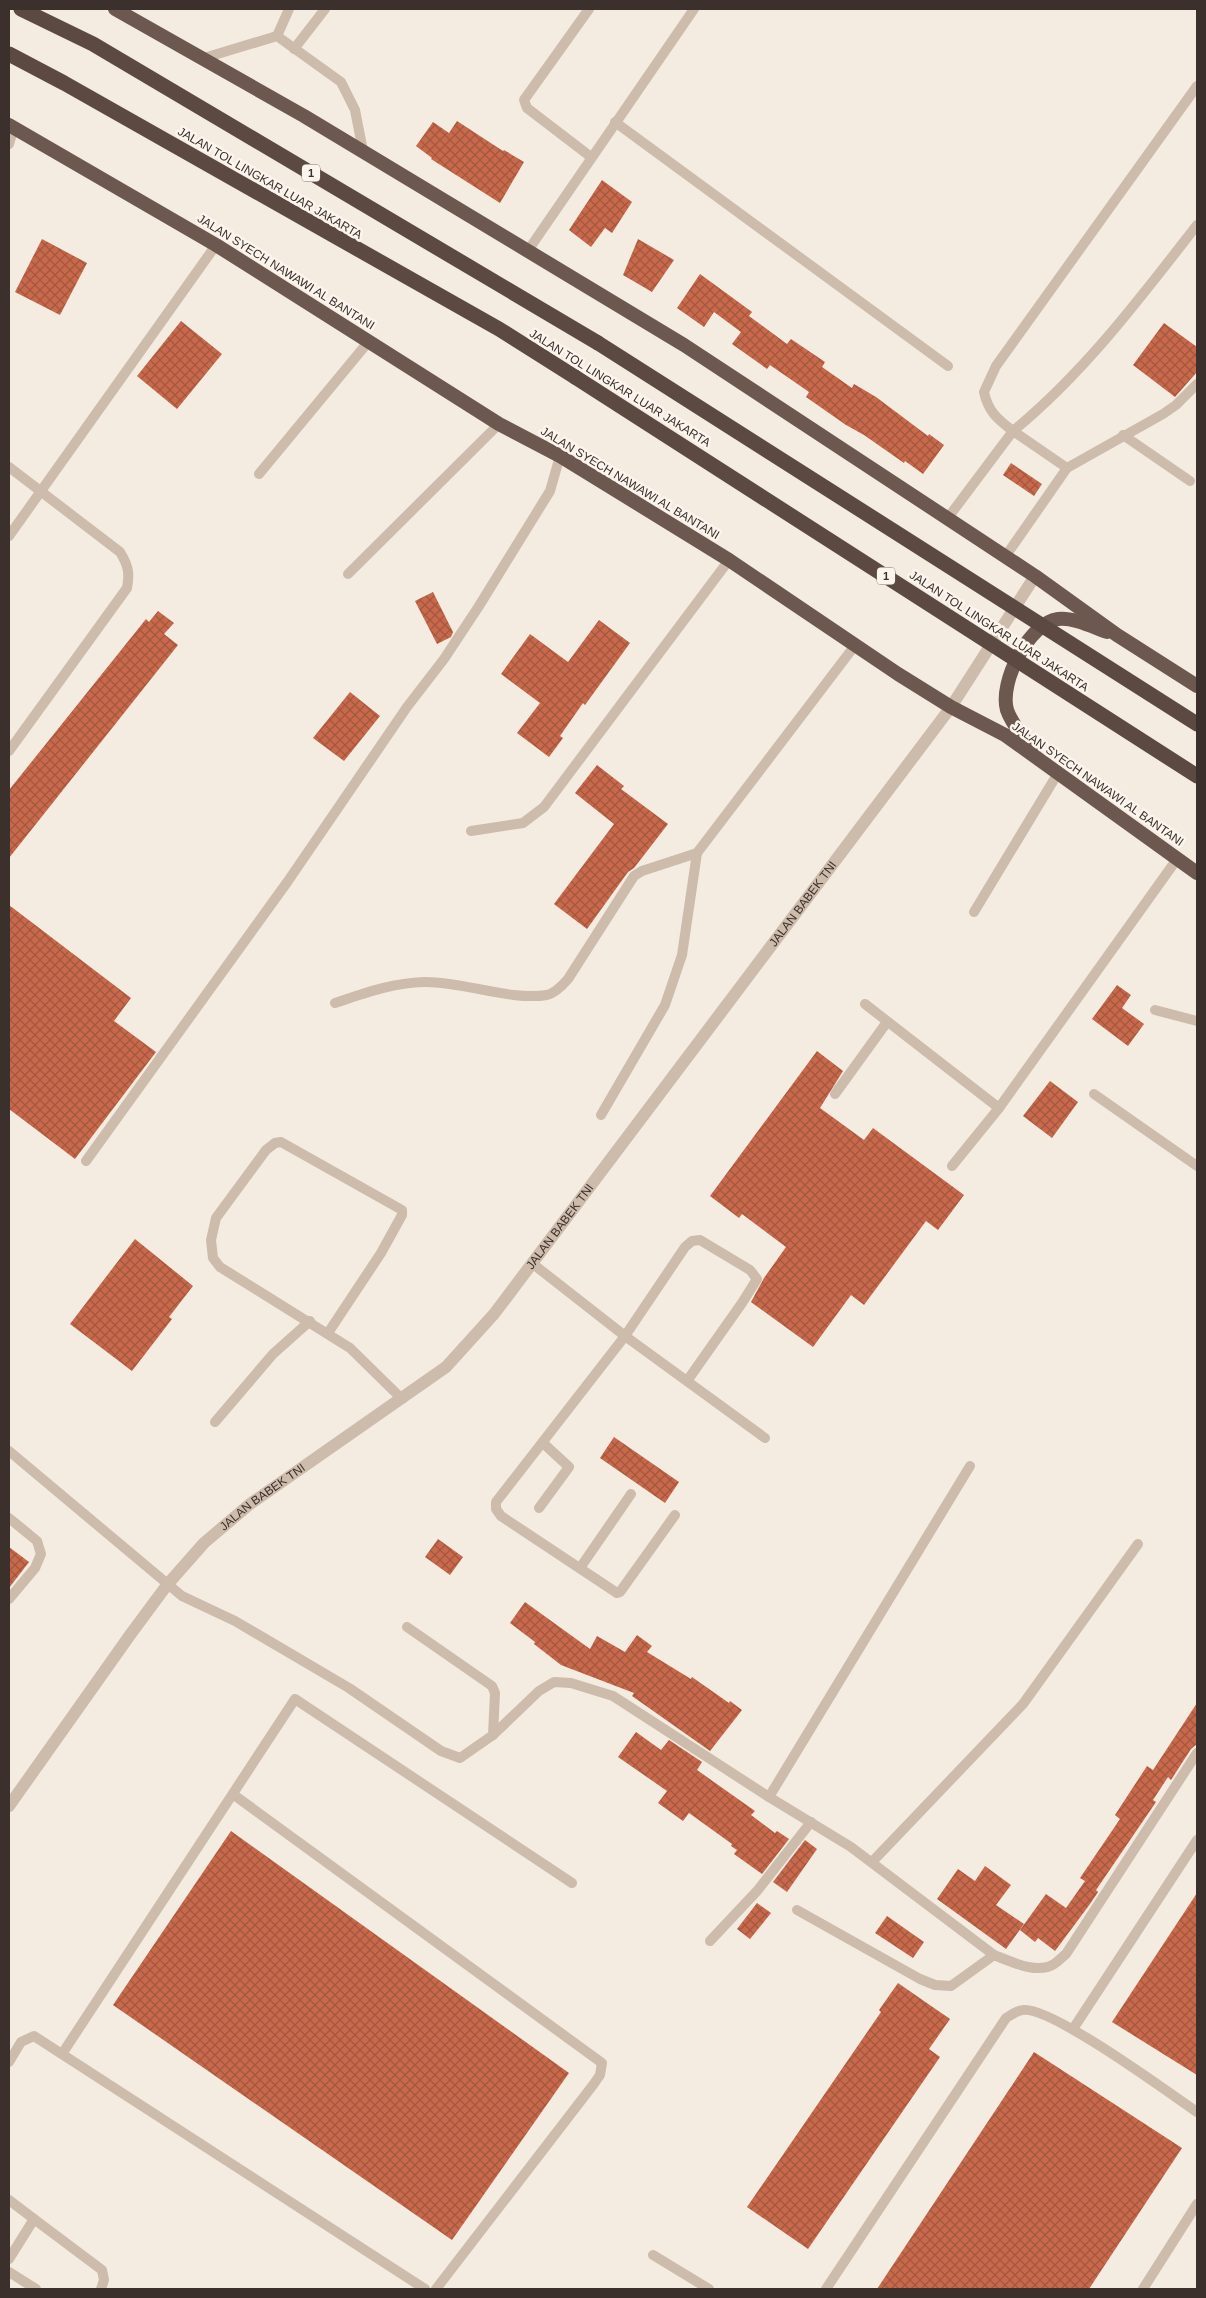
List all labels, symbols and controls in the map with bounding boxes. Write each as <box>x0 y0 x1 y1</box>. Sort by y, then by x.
street label: JALAN TOL LINGKAR LUAR JAKARTA <box>175 124 365 242</box>
road number: 1 <box>302 164 320 182</box>
street label: JALAN SYECH NAWAWI AL BANTANI <box>195 211 377 333</box>
street label: JALAN TOL LINGKAR LUAR JAKARTA <box>527 326 713 450</box>
street label: JALAN SYECH NAWAWI AL BANTANI <box>538 424 722 542</box>
road number: 1 <box>877 568 895 584</box>
street label: JALAN TOL LINGKAR LUAR JAKARTA <box>907 568 1091 694</box>
street label: JALAN SYECH NAWAWI AL BANTANI <box>1010 719 1186 849</box>
street label: JALAN BABEK TNI <box>766 858 839 949</box>
street label: JALAN BABEK TNI <box>523 1181 596 1272</box>
street label: JALAN BABEK TNI <box>217 1461 308 1534</box>

